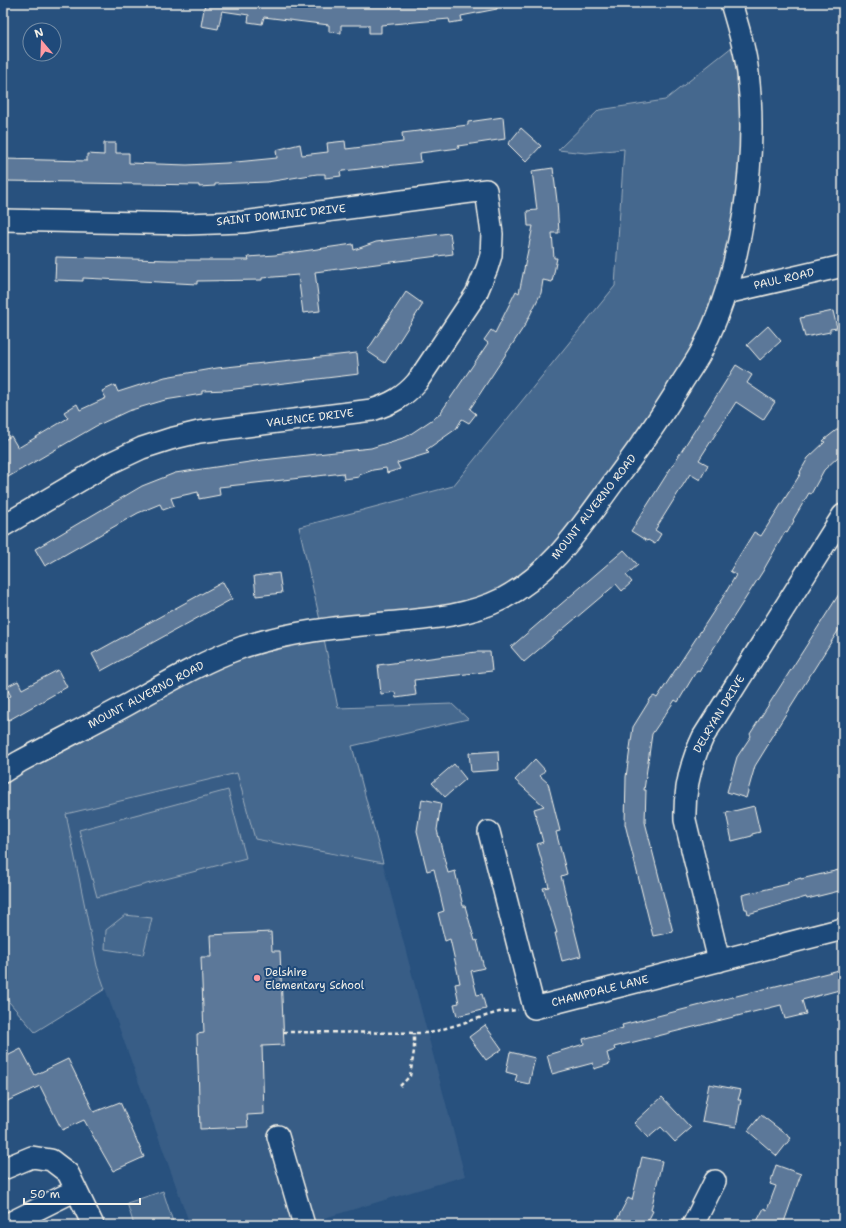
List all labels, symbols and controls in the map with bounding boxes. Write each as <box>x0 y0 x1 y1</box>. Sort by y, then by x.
north arrow <box>22 22 62 62</box>
text: N <box>32 24 46 42</box>
street label: SAINT DOMINIC DRIVE <box>216 201 347 229</box>
street label: PAUL ROAD <box>752 265 816 293</box>
street label: VALENCE DRIVE <box>265 405 355 431</box>
street label: MOUNT ALVERNO ROAD <box>548 451 640 563</box>
street label: MOUNT ALVERNO ROAD <box>85 658 207 732</box>
street label: DELRYAN DRIVE <box>690 672 748 756</box>
place label: Delshire Elementary School <box>265 965 365 993</box>
street label: CHAMPDALE LANE <box>550 972 650 1010</box>
marker: Delshire Elementary School <box>252 973 262 983</box>
scale bar <box>24 1180 140 1206</box>
text: 50 m <box>30 1186 60 1202</box>

